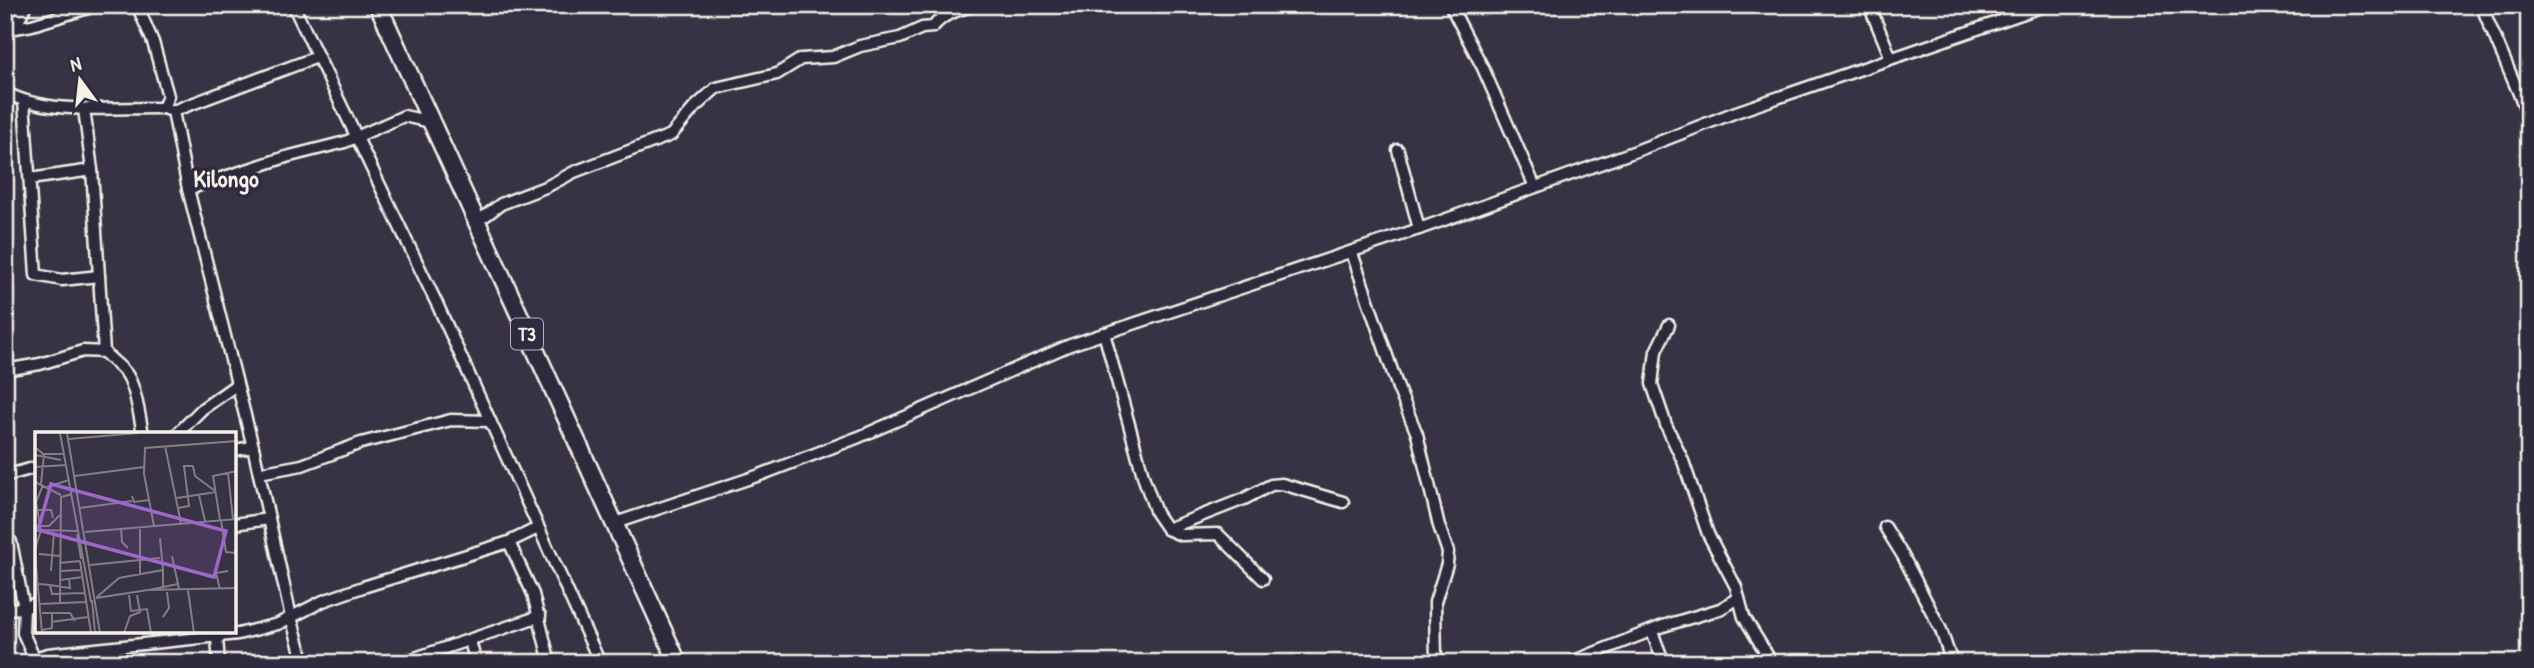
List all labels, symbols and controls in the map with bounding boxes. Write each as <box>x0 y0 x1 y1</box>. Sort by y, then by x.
north arrow <box>46 46 116 116</box>
text: N <box>67 50 84 77</box>
district label: Kilongo <box>193 162 259 195</box>
road number: T3 <box>511 318 543 350</box>
inset map <box>35 432 236 633</box>

